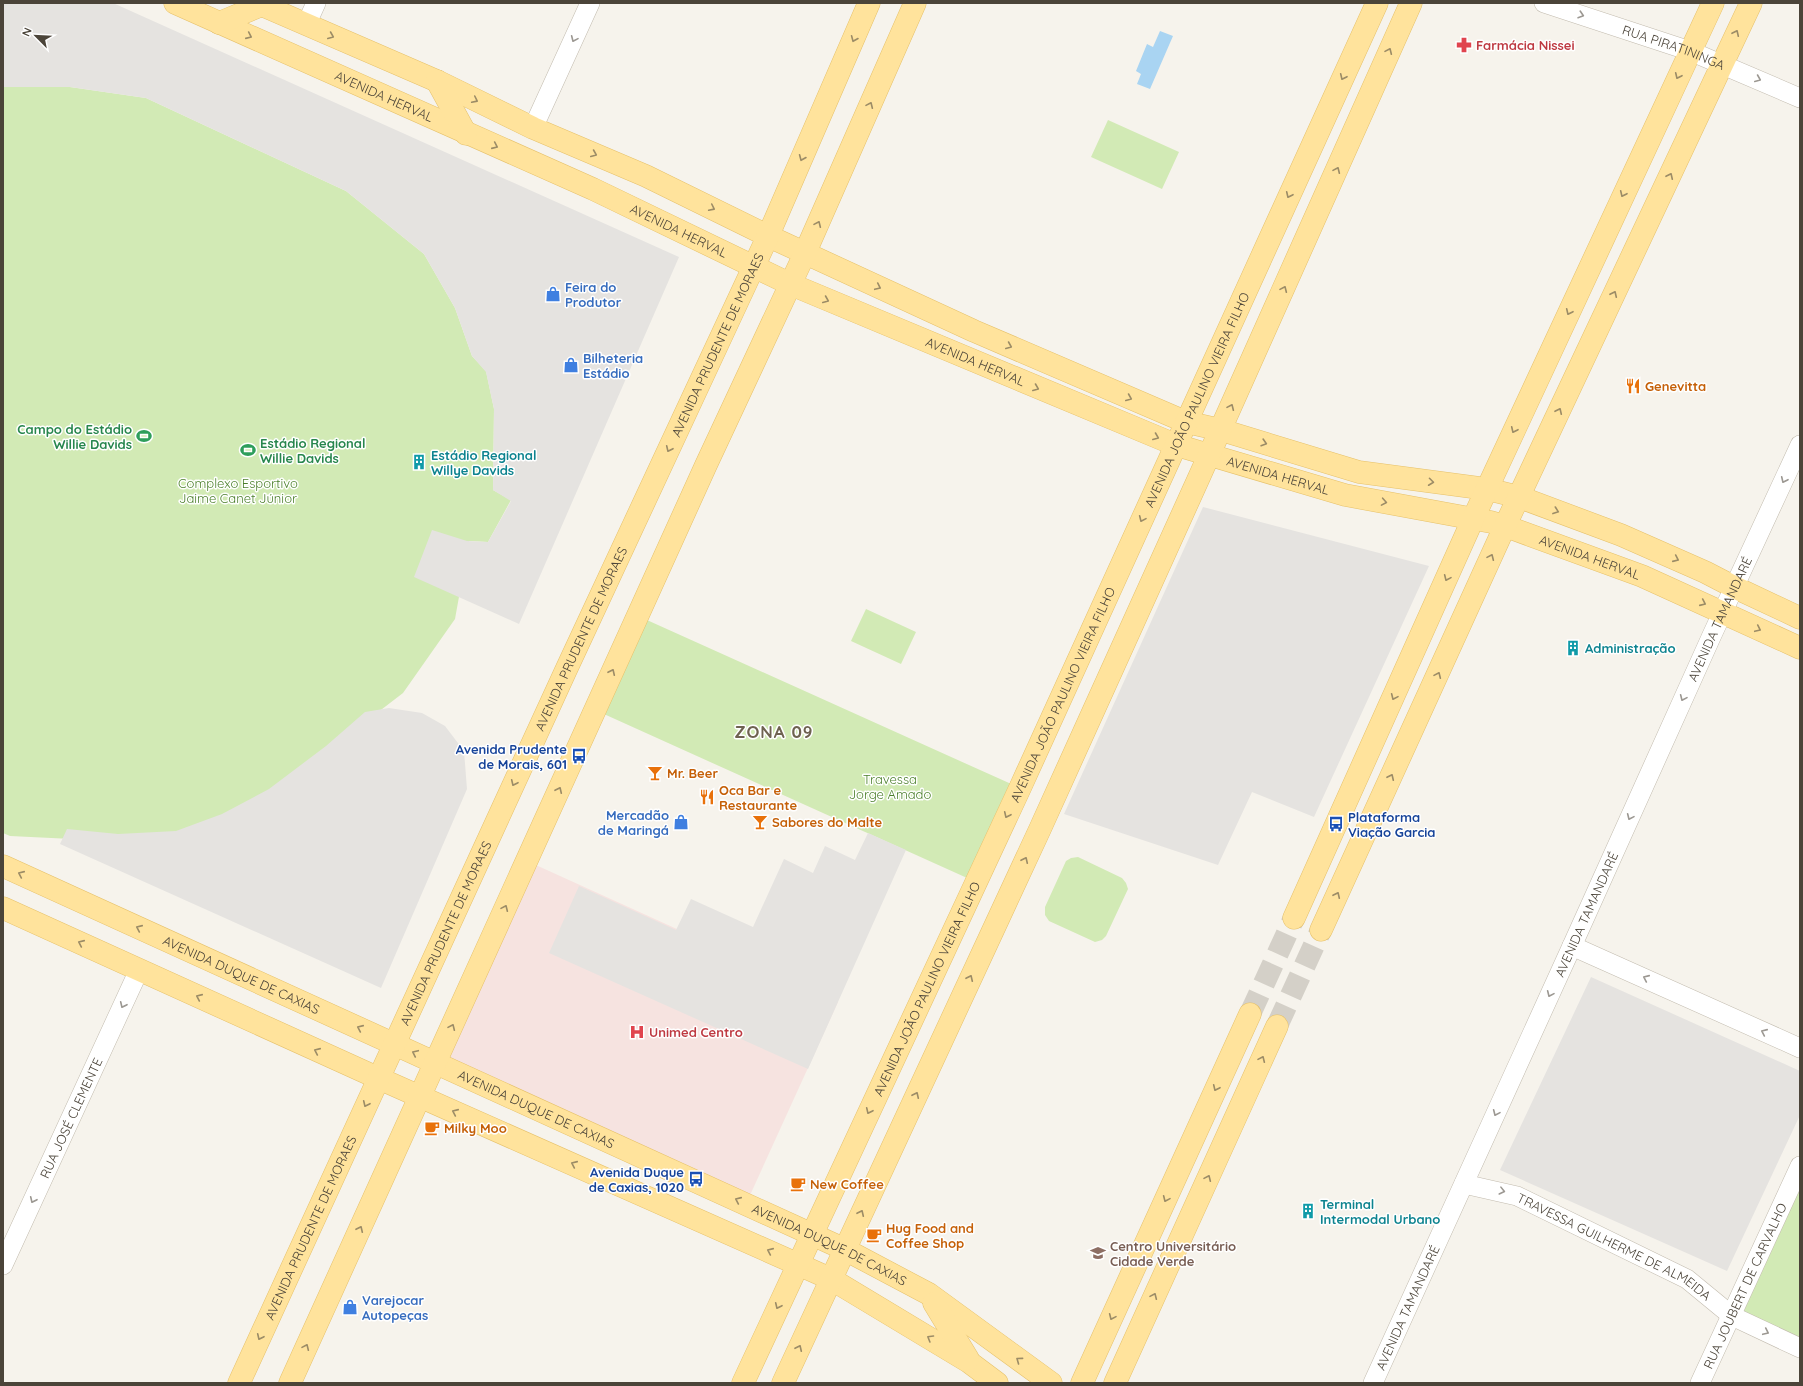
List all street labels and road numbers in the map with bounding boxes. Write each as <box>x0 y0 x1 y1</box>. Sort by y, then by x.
street label: RUA PIRATININGA <box>1620 21 1728 73</box>
street label: AVENIDA HERVAL <box>333 67 436 125</box>
street label: AVENIDA HERVAL <box>628 200 730 261</box>
street label: AVENIDA PRUDENTE DE MORAES <box>668 250 767 439</box>
street label: AVENIDA JOÃO PAULINO VIEIRA FILHO <box>1141 289 1253 510</box>
street label: AVENIDA HERVAL <box>923 333 1027 389</box>
street label: AVENIDA HERVAL <box>1225 453 1331 498</box>
street label: AVENIDA HERVAL <box>1537 531 1642 583</box>
street label: AVENIDA PRUDENTE DE MORAES <box>531 544 630 733</box>
street label: AVENIDA TAMANDARÉ <box>1684 554 1755 684</box>
street label: AVENIDA JOÃO PAULINO VIEIRA FILHO <box>1007 584 1118 805</box>
street label: AVENIDA PRUDENTE DE MORAES <box>396 838 494 1028</box>
street label: AVENIDA TAMANDARÉ <box>1551 849 1621 979</box>
street label: AVENIDA JOÃO PAULINO VIEIRA FILHO <box>870 879 983 1098</box>
street label: AVENIDA DUQUE DE CAXIAS <box>161 932 322 1017</box>
street label: RUA JOSÉ CLEMENTE <box>36 1055 106 1181</box>
street label: AVENIDA DUQUE DE CAXIAS <box>455 1066 617 1151</box>
street label: AVENIDA PRUDENTE DE MORAES <box>261 1133 359 1322</box>
street label: TRAVESSA GUILHERME DE ALMEIDA <box>1515 1189 1715 1304</box>
street label: AVENIDA DUQUE DE CAXIAS <box>749 1200 910 1289</box>
street label: RUA JOUBERT DE CARVALHO <box>1700 1200 1790 1371</box>
street label: AVENIDA TAMANDARÉ <box>1372 1243 1443 1372</box>

